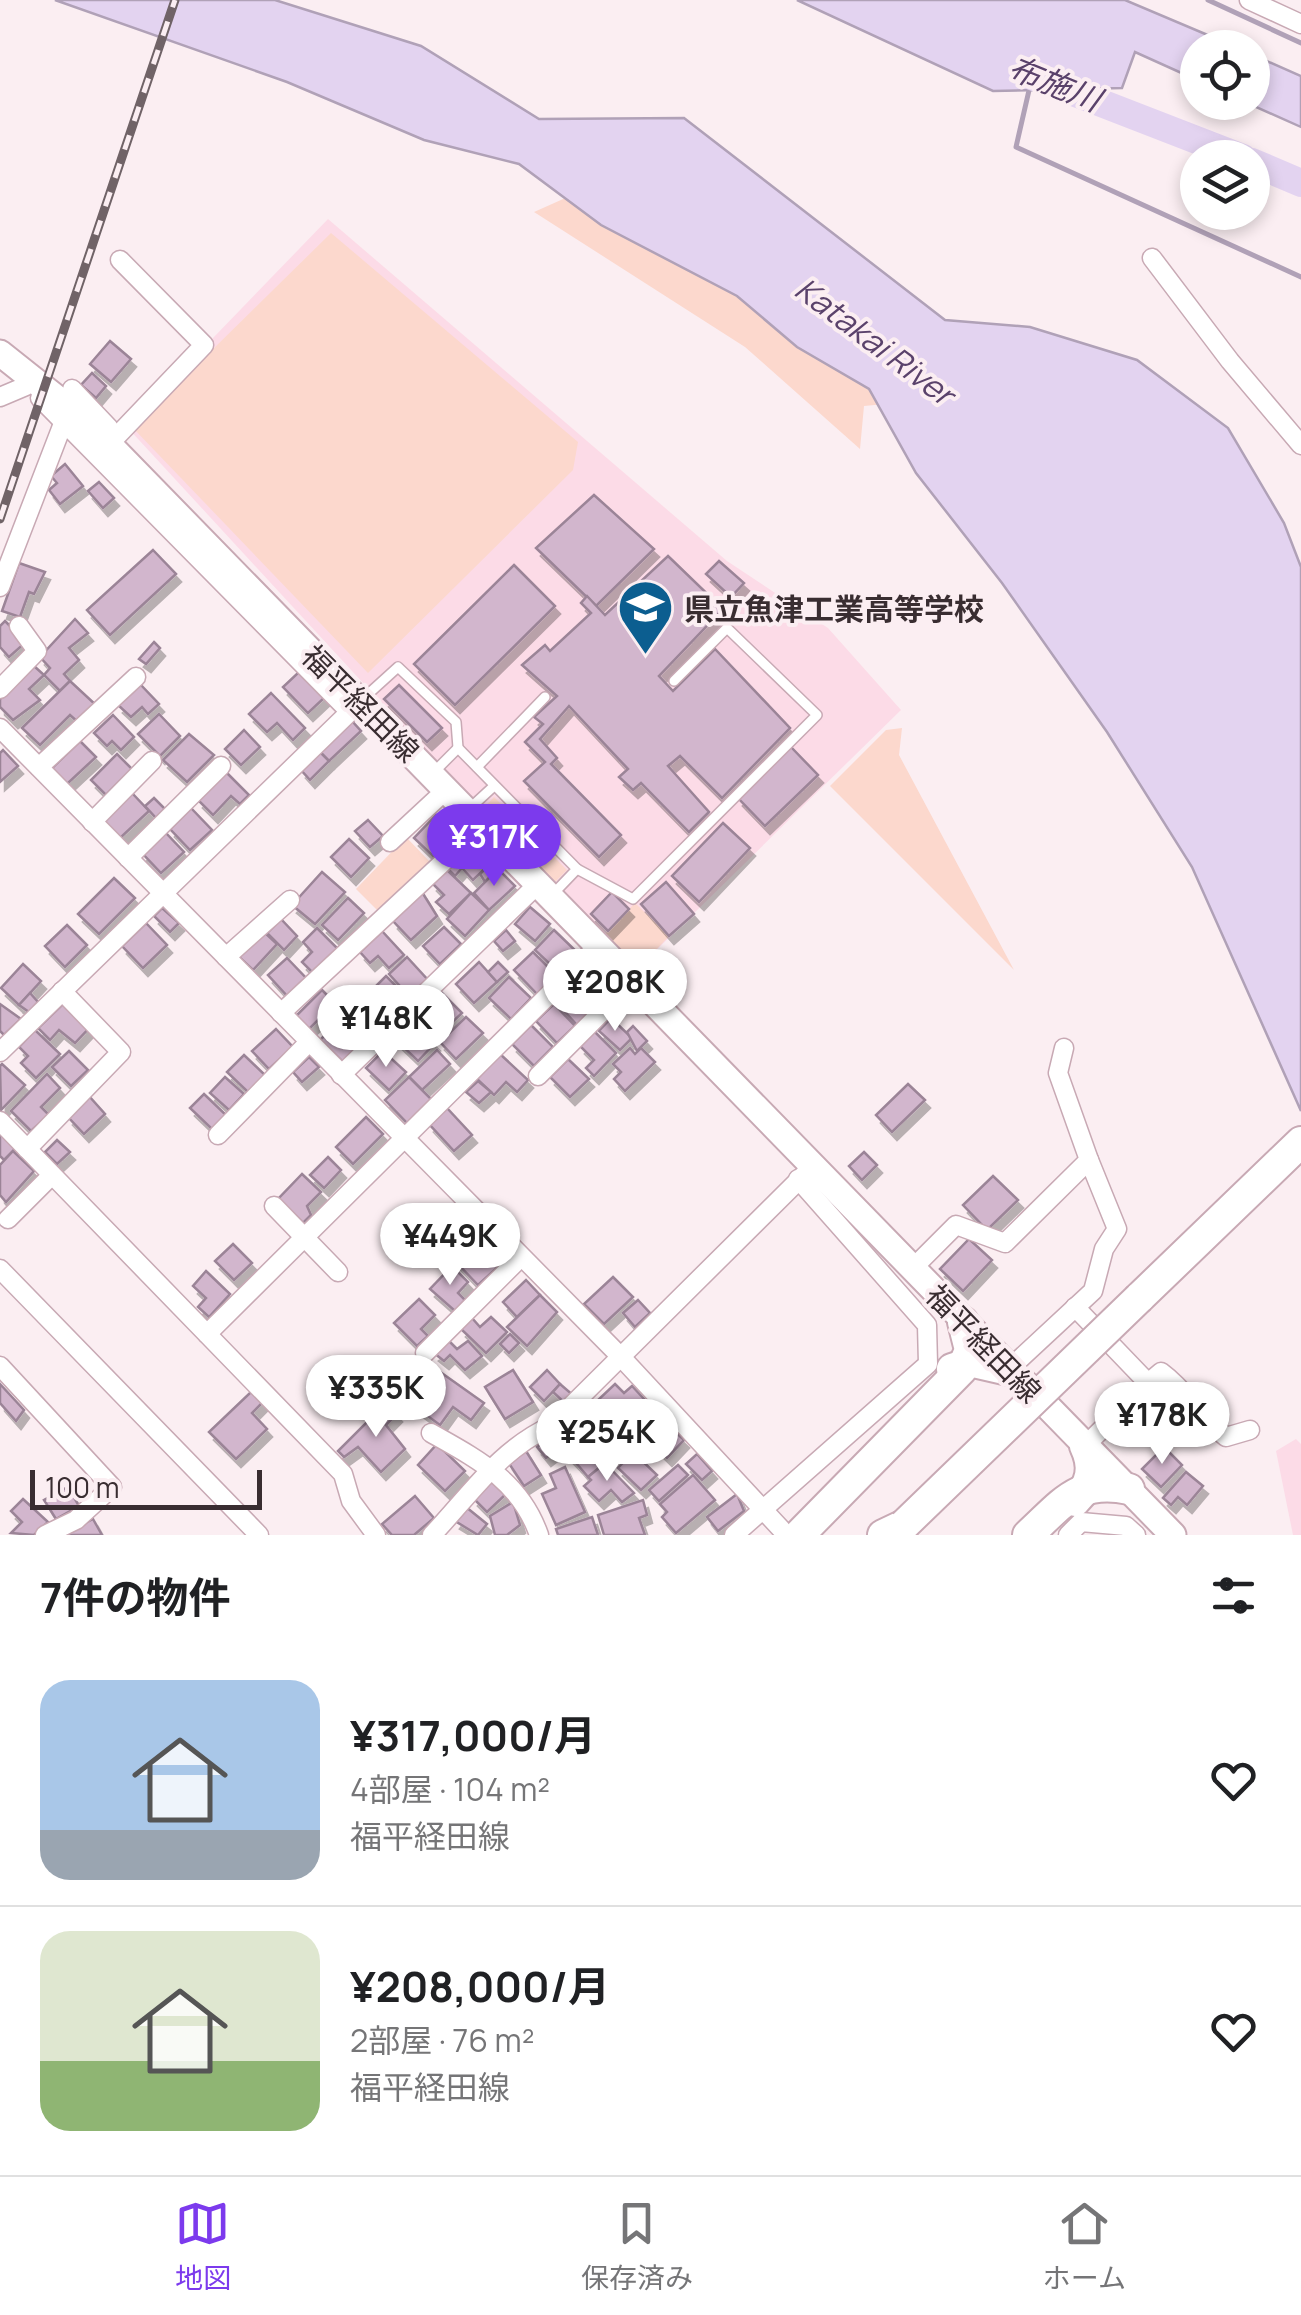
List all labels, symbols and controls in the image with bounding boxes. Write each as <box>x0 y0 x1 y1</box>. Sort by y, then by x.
map controls <box>1180 30 1270 230</box>
button: locate <box>1180 30 1270 120</box>
water label: 布施川 <box>1002 45 1111 123</box>
button: layers <box>1180 140 1270 230</box>
water label: Katakai River <box>787 267 967 418</box>
school or university icon: 県立魚津工業高等学校 <box>615 578 675 657</box>
place label: 県立魚津工業高等学校 <box>684 588 984 629</box>
street label: 福平経田線 <box>293 635 429 771</box>
pin: ¥317K <box>424 804 564 889</box>
text: ¥317K <box>449 814 539 858</box>
pin: ¥208K <box>545 949 685 1034</box>
text: ¥208K <box>565 959 665 1003</box>
pin: ¥148K <box>316 985 456 1070</box>
text: ¥148K <box>339 995 433 1039</box>
pin: ¥449K <box>380 1203 520 1288</box>
text: ¥449K <box>402 1213 498 1257</box>
street label: 福平経田線 <box>917 1275 1051 1411</box>
pin: ¥335K <box>306 1355 446 1440</box>
text: ¥335K <box>328 1365 424 1409</box>
pin: ¥178K <box>1092 1382 1232 1467</box>
text: ¥178K <box>1117 1392 1207 1436</box>
pin: ¥254K <box>537 1399 677 1484</box>
text: ¥254K <box>558 1409 656 1453</box>
scale bar <box>30 1465 262 1510</box>
text: 100 m <box>45 1468 119 1506</box>
text: 7件の物件 <box>40 1568 230 1626</box>
icon: filters <box>1206 1568 1261 1623</box>
text: ¥317,000/月 <box>350 1706 596 1764</box>
icon: home <box>120 1720 240 1840</box>
icon: heart <box>1206 1753 1261 1808</box>
text: 4部屋 · 104 m² <box>350 1767 550 1811</box>
text: 福平経田線 <box>350 1814 510 1858</box>
text: ¥208,000/月 <box>350 1957 610 2015</box>
icon: home <box>120 1971 240 2091</box>
icon: heart <box>1206 2004 1261 2059</box>
text: 2部屋 · 76 m² <box>350 2018 535 2062</box>
text: 福平経田線 <box>350 2065 510 2109</box>
tab: 地図 <box>175 2196 231 2296</box>
tab: 保存済み <box>581 2196 693 2296</box>
tab: ホーム <box>1043 2196 1126 2296</box>

